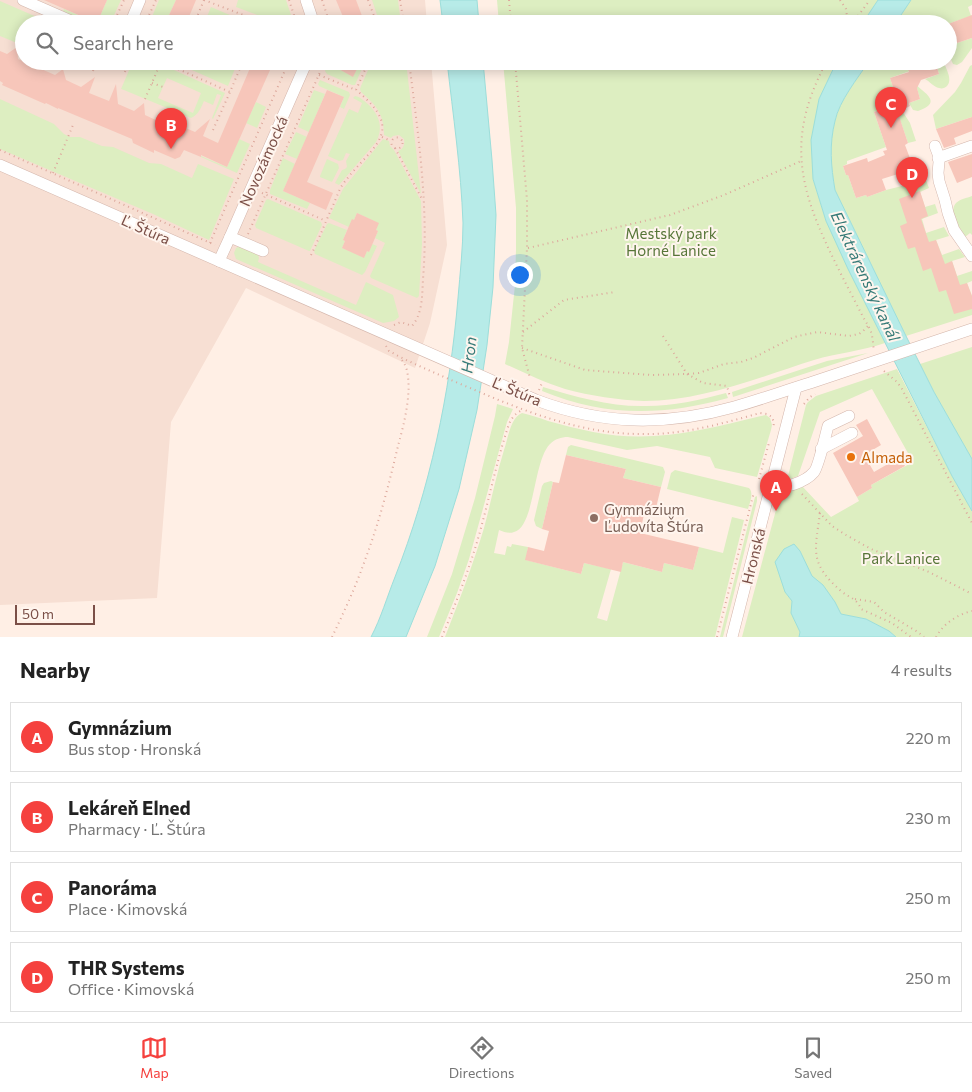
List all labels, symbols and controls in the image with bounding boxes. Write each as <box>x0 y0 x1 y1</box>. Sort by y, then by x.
search box <box>15 15 957 70</box>
icon: search <box>33 29 61 57</box>
text: Search here <box>73 31 173 54</box>
pin: C <box>875 87 907 128</box>
pin: B <box>155 108 187 149</box>
street label: Novozámocká <box>235 113 291 209</box>
pin: D <box>896 157 928 198</box>
water label: Elektrárenský kanál <box>828 208 905 345</box>
street label: Ľ. Štúra <box>119 209 174 248</box>
park label: Mestský park Horné Lanice <box>625 224 717 259</box>
your location <box>507 262 533 288</box>
water label: Hron <box>456 336 480 374</box>
street label: Ľ. Štúra <box>490 372 545 409</box>
place label: Almada <box>861 448 913 466</box>
marker: Almada <box>845 451 857 463</box>
pin: A <box>760 470 792 511</box>
place label: Gymnázium Ľudovíta Štúra <box>604 500 704 535</box>
marker: Gymnázium Ľudovíta Štúra <box>588 512 600 524</box>
street label: Hronská <box>737 526 769 586</box>
park label: Park Lanice <box>862 549 940 567</box>
scale bar <box>15 602 95 625</box>
text: 50 m <box>22 605 54 622</box>
text: Nearby <box>20 657 90 682</box>
text: 4 results <box>891 660 952 679</box>
text: Gymnázium <box>68 716 172 739</box>
text: A <box>31 728 43 747</box>
text: 220 m <box>906 728 951 747</box>
text: Bus stop · Hronská <box>68 739 201 758</box>
text: Lekáreň Elned <box>68 796 191 819</box>
text: B <box>32 808 42 827</box>
text: 230 m <box>906 808 951 827</box>
text: Pharmacy · Ľ. Štúra <box>68 819 206 838</box>
text: Panoráma <box>68 876 157 899</box>
text: C <box>32 888 42 907</box>
text: 250 m <box>905 888 951 907</box>
text: Place · Kimovská <box>68 899 187 918</box>
text: THR Systems <box>68 956 185 979</box>
text: D <box>31 968 43 987</box>
text: 250 m <box>905 968 951 987</box>
text: Office · Kimovská <box>68 979 194 998</box>
tab: Map <box>140 1034 169 1081</box>
tab: Directions <box>449 1034 514 1081</box>
tab: Saved <box>794 1034 832 1081</box>

